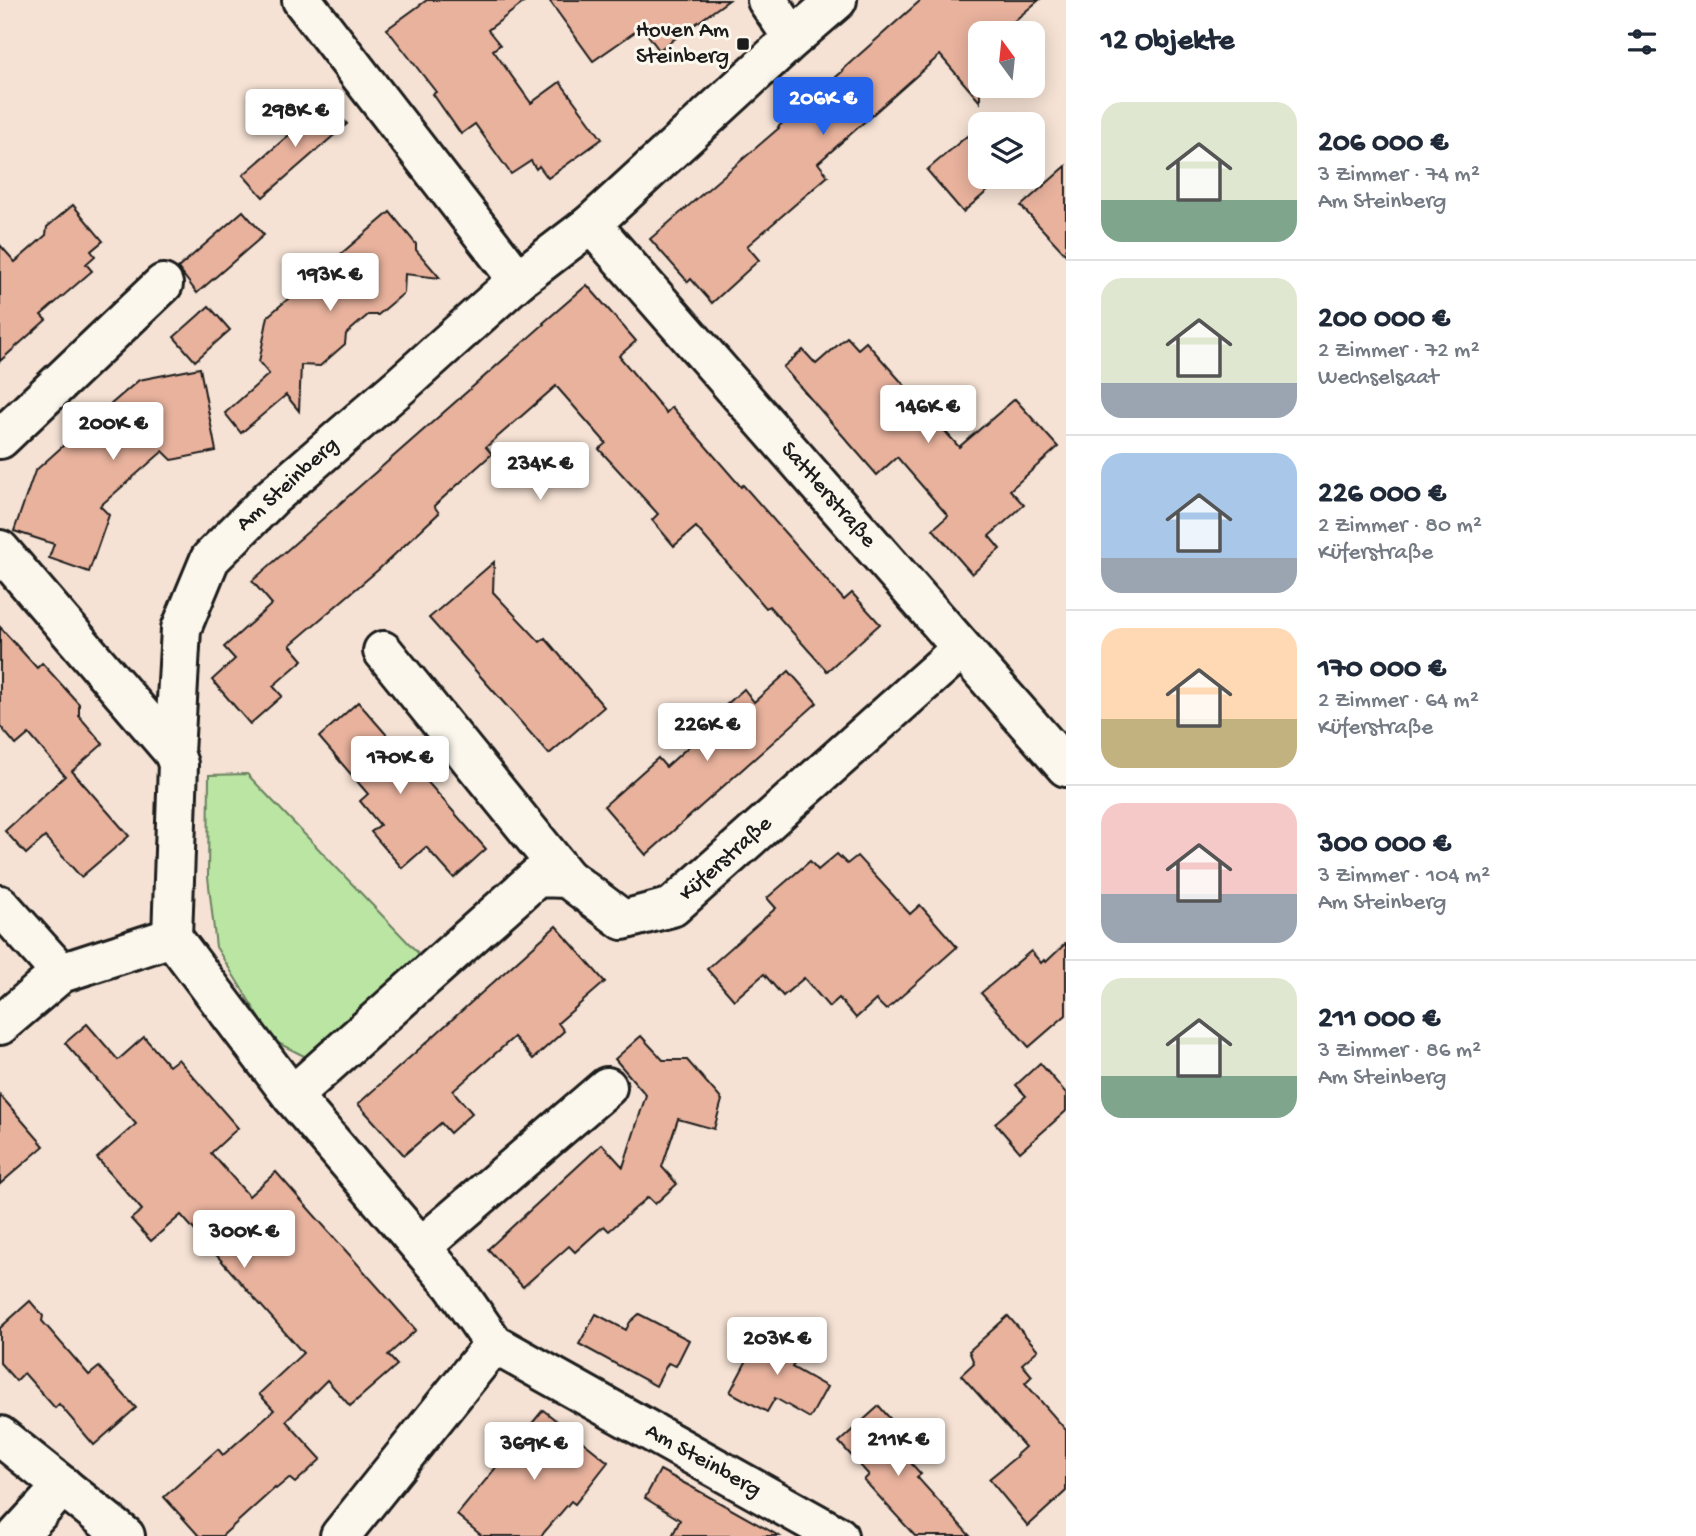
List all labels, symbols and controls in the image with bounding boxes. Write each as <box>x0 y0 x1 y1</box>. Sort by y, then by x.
place label: Hoven Am Steinberg <box>636 18 729 71</box>
north arrow <box>968 21 1045 98</box>
map controls <box>968 21 1045 189</box>
icon: filters <box>1623 23 1661 61</box>
text: 12 Objekte <box>1101 25 1234 60</box>
marker: Hoven Am Steinberg <box>735 36 751 52</box>
pin: 206K € <box>766 78 880 137</box>
text: 206K € <box>789 86 857 113</box>
pin: 298K € <box>238 90 352 149</box>
text: 298K € <box>261 98 329 125</box>
button: layers <box>968 112 1045 189</box>
text: 206 000 € <box>1318 127 1448 162</box>
icon: home <box>1157 130 1241 214</box>
text: 3 Zimmer · 74 m² <box>1318 162 1480 189</box>
text: Am Steinberg <box>1318 189 1446 216</box>
pin: 193K € <box>273 254 387 313</box>
text: 193K € <box>298 262 362 289</box>
text: 200 000 € <box>1318 303 1450 338</box>
icon: home <box>1157 306 1241 390</box>
text: 2 Zimmer · 72 m² <box>1318 338 1480 365</box>
text: Wechselsaat <box>1318 365 1438 392</box>
pin: 146K € <box>871 386 985 445</box>
text: 146K € <box>896 394 960 421</box>
pin: 200K € <box>56 402 170 462</box>
text: 200K € <box>78 411 148 438</box>
street label: Am Steinberg <box>231 432 345 538</box>
street label: Sattlerstraße <box>774 436 882 554</box>
pin: 234K € <box>483 442 597 502</box>
text: 234K € <box>507 451 573 478</box>
text: 226 000 € <box>1318 478 1446 513</box>
icon: home <box>1157 481 1241 565</box>
text: 2 Zimmer · 80 m² <box>1318 513 1482 540</box>
text: Küferstraße <box>1318 540 1433 567</box>
text: 170 000 € <box>1318 653 1446 688</box>
icon: home <box>1157 656 1241 740</box>
text: 2 Zimmer · 64 m² <box>1318 688 1479 715</box>
pin: 226K € <box>650 704 764 763</box>
text: 226K € <box>674 712 740 739</box>
text: Küferstraße <box>1318 715 1433 742</box>
pin: 170K € <box>343 736 457 796</box>
text: 170K € <box>367 745 433 772</box>
street label: Küferstraße <box>674 810 779 907</box>
text: 300 000 € <box>1318 828 1451 863</box>
icon: home <box>1157 831 1241 915</box>
text: 3 Zimmer · 104 m² <box>1318 863 1490 890</box>
text: Am Steinberg <box>1318 890 1446 917</box>
text: 211 000 € <box>1318 1003 1440 1038</box>
icon: home <box>1157 1006 1241 1090</box>
text: 3 Zimmer · 86 m² <box>1318 1038 1481 1065</box>
text: Am Steinberg <box>1318 1065 1446 1092</box>
pin: 300K € <box>187 1210 301 1270</box>
text: 300K € <box>209 1219 279 1246</box>
pin: 203K € <box>720 1318 834 1377</box>
text: 203K € <box>743 1326 811 1353</box>
street label: Am Steinberg <box>640 1418 766 1504</box>
pin: 211K € <box>841 1418 955 1478</box>
pin: 369K € <box>477 1422 591 1482</box>
text: 211K € <box>867 1427 929 1454</box>
text: 369K € <box>501 1431 567 1458</box>

